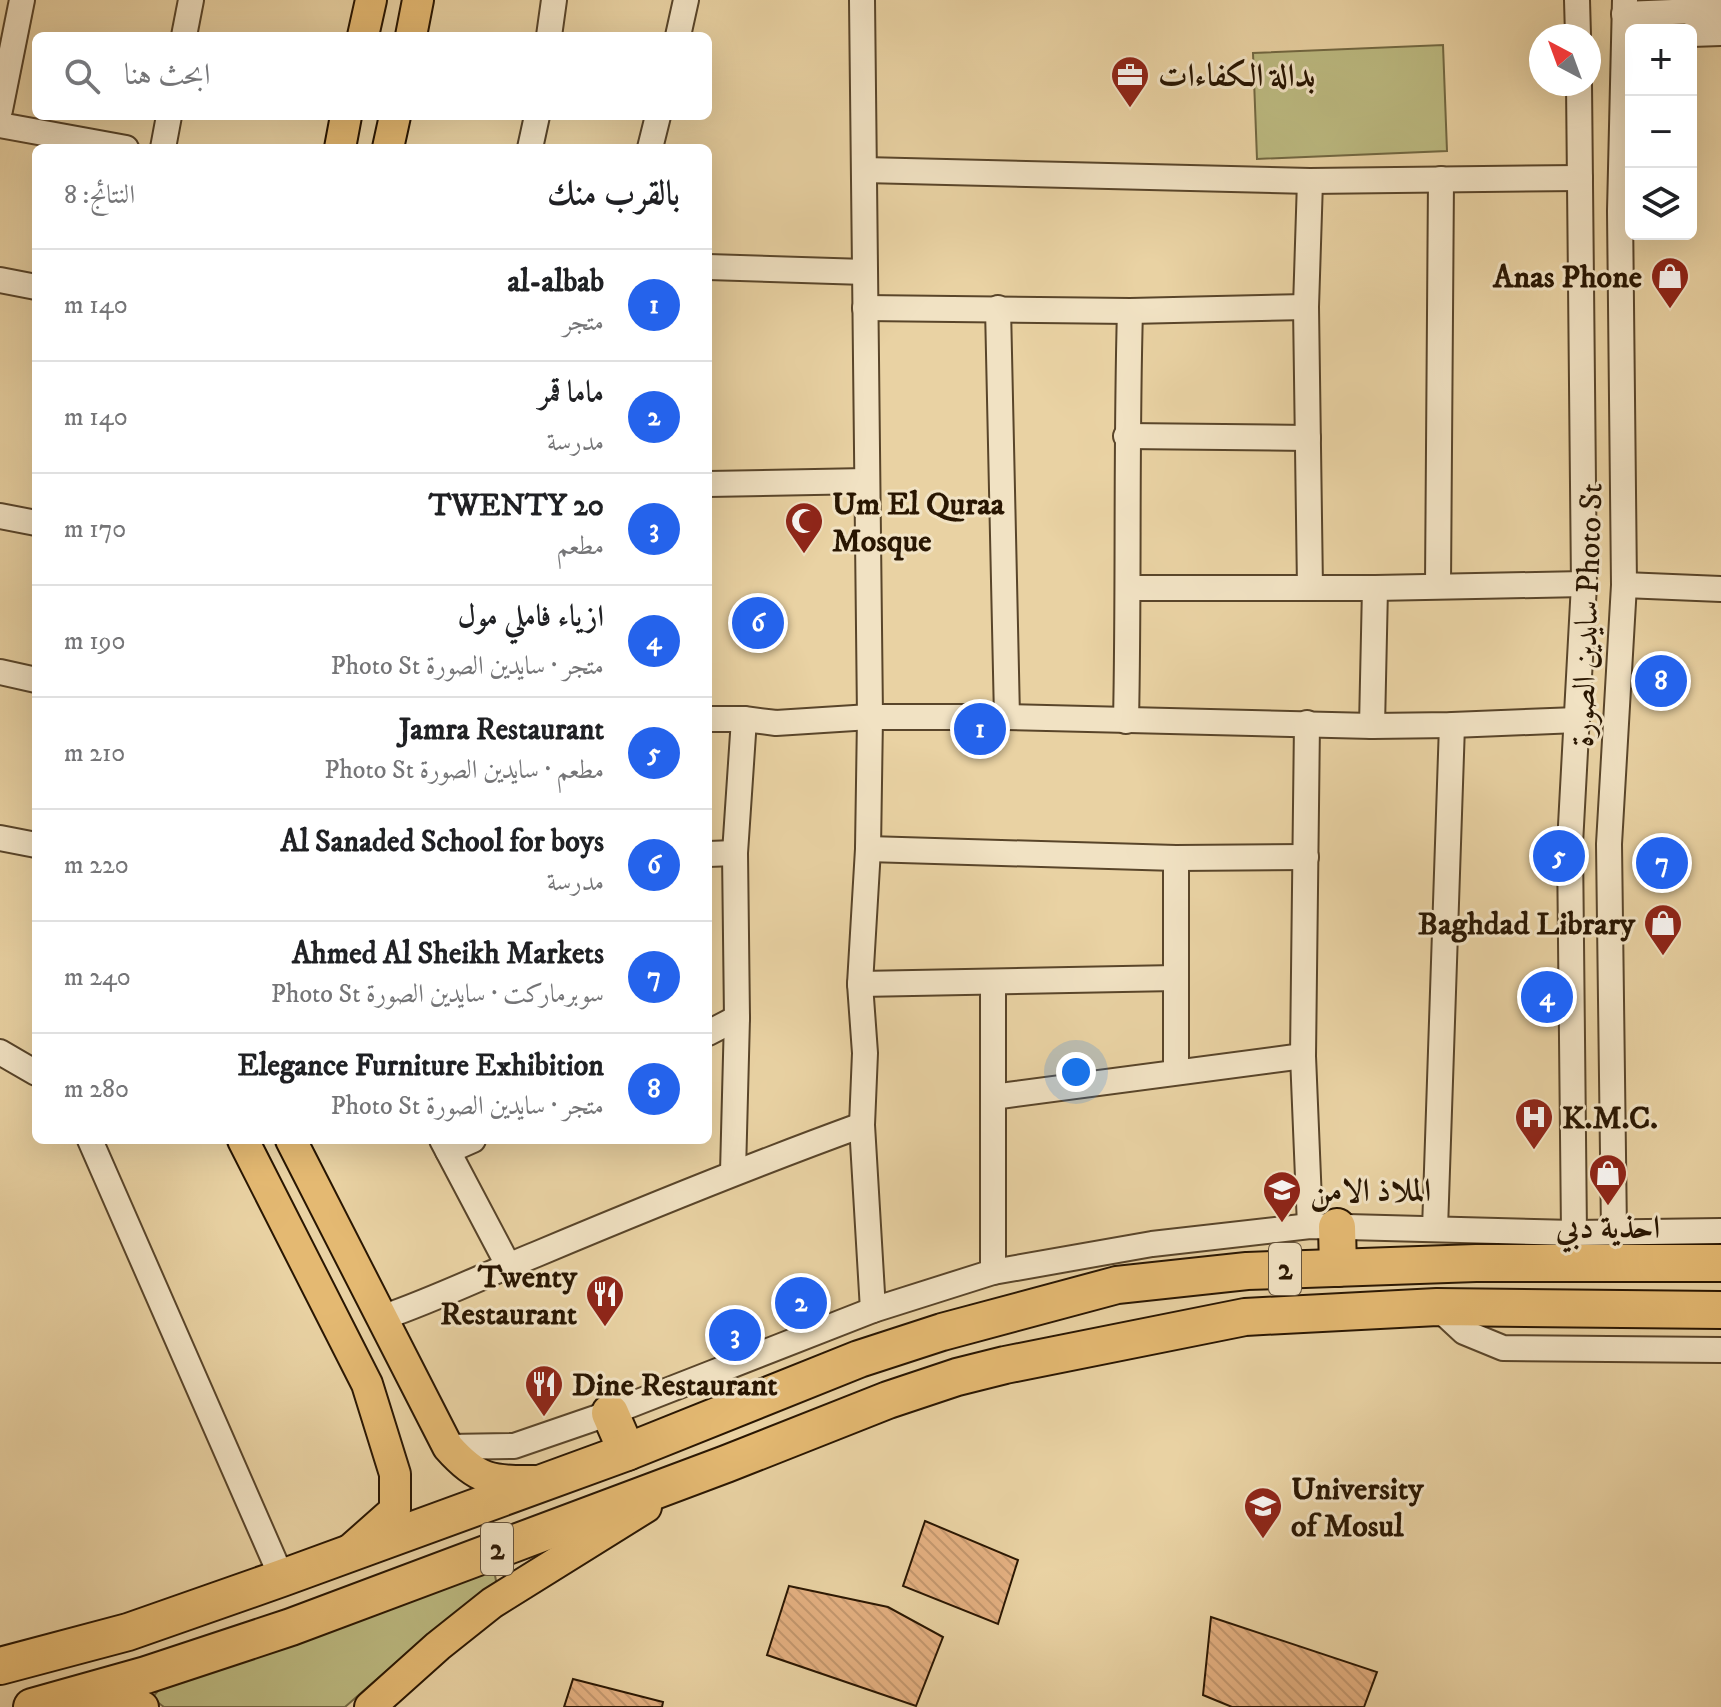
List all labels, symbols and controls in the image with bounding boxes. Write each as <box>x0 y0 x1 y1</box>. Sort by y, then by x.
north arrow <box>1529 24 1601 96</box>
map controls <box>1625 24 1697 240</box>
button: + <box>1625 24 1697 96</box>
search box <box>32 32 712 120</box>
icon: search <box>60 54 104 98</box>
office icon: بدالة الكفاءات <box>1109 54 1151 109</box>
text: ابحث هنا <box>124 57 210 94</box>
place label: بدالة الكفاءات <box>1158 57 1316 97</box>
button: − <box>1625 96 1697 168</box>
button: layers <box>1625 168 1697 240</box>
text: بالقرب منك <box>547 173 680 215</box>
text: النتائج: 8 <box>64 179 135 212</box>
shop icon: Anas Phone <box>1649 255 1691 310</box>
place label: Anas Phone <box>1492 258 1642 298</box>
text: al-albab <box>507 264 604 301</box>
text: 140 m <box>64 289 128 322</box>
text: 1 <box>649 289 659 322</box>
text: متجر <box>563 306 604 339</box>
text: ماما قمر <box>538 375 604 412</box>
text: 140 m <box>64 401 128 434</box>
text: 2 <box>648 401 660 434</box>
text: مدرسة <box>547 426 604 459</box>
street label: سايدين الصورة Photo St <box>1563 482 1613 748</box>
place label: Um El Quraa Mosque <box>832 485 1005 562</box>
text: TWENTY 20 <box>429 488 604 525</box>
mosque icon: Um El Quraa Mosque <box>783 500 825 555</box>
text: 170 m <box>64 513 126 546</box>
text: 3 <box>649 513 659 546</box>
text: مطعم <box>556 530 604 563</box>
pin: 6 <box>732 593 784 653</box>
text: ازياء فاملي مول <box>458 599 604 636</box>
text: 190 m <box>64 625 126 658</box>
text: 4 <box>647 625 661 658</box>
text: متجر · سايدين الصورة Photo St <box>330 650 604 683</box>
pin: 8 <box>1635 651 1687 711</box>
pin: 1 <box>954 699 1006 759</box>
text: Jamra Restaurant <box>399 712 604 749</box>
text: 210 m <box>64 737 125 770</box>
text: 5 <box>648 737 660 770</box>
text: مطعم · سايدين الصورة Photo St <box>324 754 604 787</box>
text: Al Sanaded School for boys <box>281 824 604 861</box>
pin: 5 <box>1533 826 1585 886</box>
pin: 7 <box>1636 833 1688 893</box>
text: 220 m <box>64 849 129 882</box>
text: 6 <box>647 849 661 882</box>
text: مدرسة <box>547 866 604 899</box>
shop icon: Baghdad Library <box>1642 902 1684 957</box>
place label: Baghdad Library <box>1418 905 1636 945</box>
text: Ahmed Al Sheikh Markets <box>292 936 604 973</box>
text: 240 m <box>64 961 131 994</box>
text: 7 <box>647 961 661 994</box>
pin: 4 <box>1521 967 1573 1027</box>
text: سوبرماركت · سايدين الصورة Photo St <box>271 978 604 1011</box>
text: Elegance Furniture Exhibition <box>237 1048 604 1085</box>
your location <box>1056 1052 1096 1092</box>
text: 280 m <box>64 1073 129 1106</box>
text: 8 <box>648 1073 661 1106</box>
text: متجر · سايدين الصورة Photo St <box>330 1090 604 1123</box>
hospital icon: K.M.C. <box>1513 1096 1555 1151</box>
place label: K.M.C. <box>1562 1099 1658 1139</box>
shop icon: احذية دبي <box>1587 1152 1629 1207</box>
school or university icon: الملاذ الامن <box>1261 1169 1303 1224</box>
place label: الملاذ الامن <box>1310 1172 1431 1212</box>
place label: احذية دبي <box>1555 1209 1660 1253</box>
road number: 2 <box>1269 1243 1301 1295</box>
place label: Twenty Restaurant <box>440 1258 578 1335</box>
restaurant icon: Twenty Restaurant <box>584 1273 626 1328</box>
pin: 2 <box>775 1273 827 1333</box>
pin: 3 <box>709 1305 761 1365</box>
restaurant icon: Dine Restaurant <box>523 1363 565 1418</box>
place label: Dine Restaurant <box>572 1366 778 1406</box>
place label: University of Mosul <box>1291 1470 1424 1547</box>
school or university icon: University of Mosul <box>1242 1485 1284 1540</box>
road number: 2 <box>481 1523 513 1575</box>

